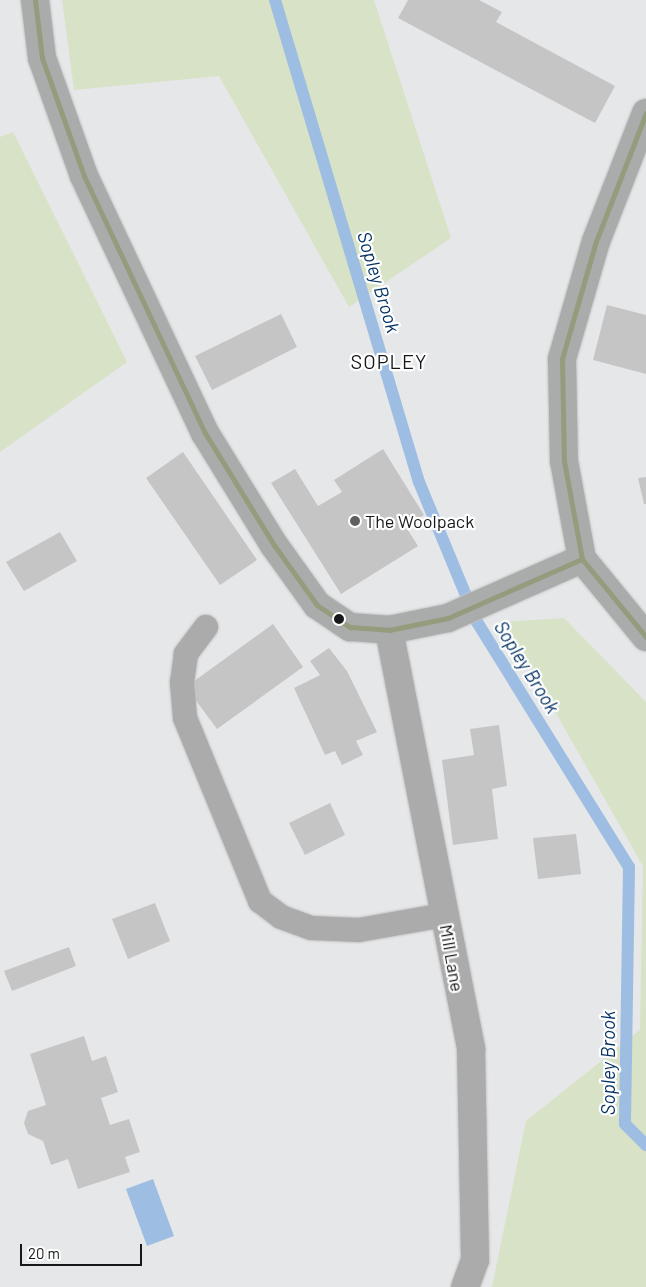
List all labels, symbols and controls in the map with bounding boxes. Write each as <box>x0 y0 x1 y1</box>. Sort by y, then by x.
water label: Sopley Brook <box>353 229 405 335</box>
district label: SOPLEY <box>350 349 428 373</box>
place label: The Woolpack <box>365 510 474 532</box>
marker: The Woolpack <box>349 515 361 527</box>
unlabelled marker <box>334 614 344 624</box>
water label: Sopley Brook <box>490 617 564 717</box>
street label: Mill Lane <box>435 923 469 993</box>
water label: Sopley Brook <box>597 1011 619 1115</box>
scale bar <box>22 1234 145 1266</box>
text: 20 m <box>28 1244 60 1262</box>

